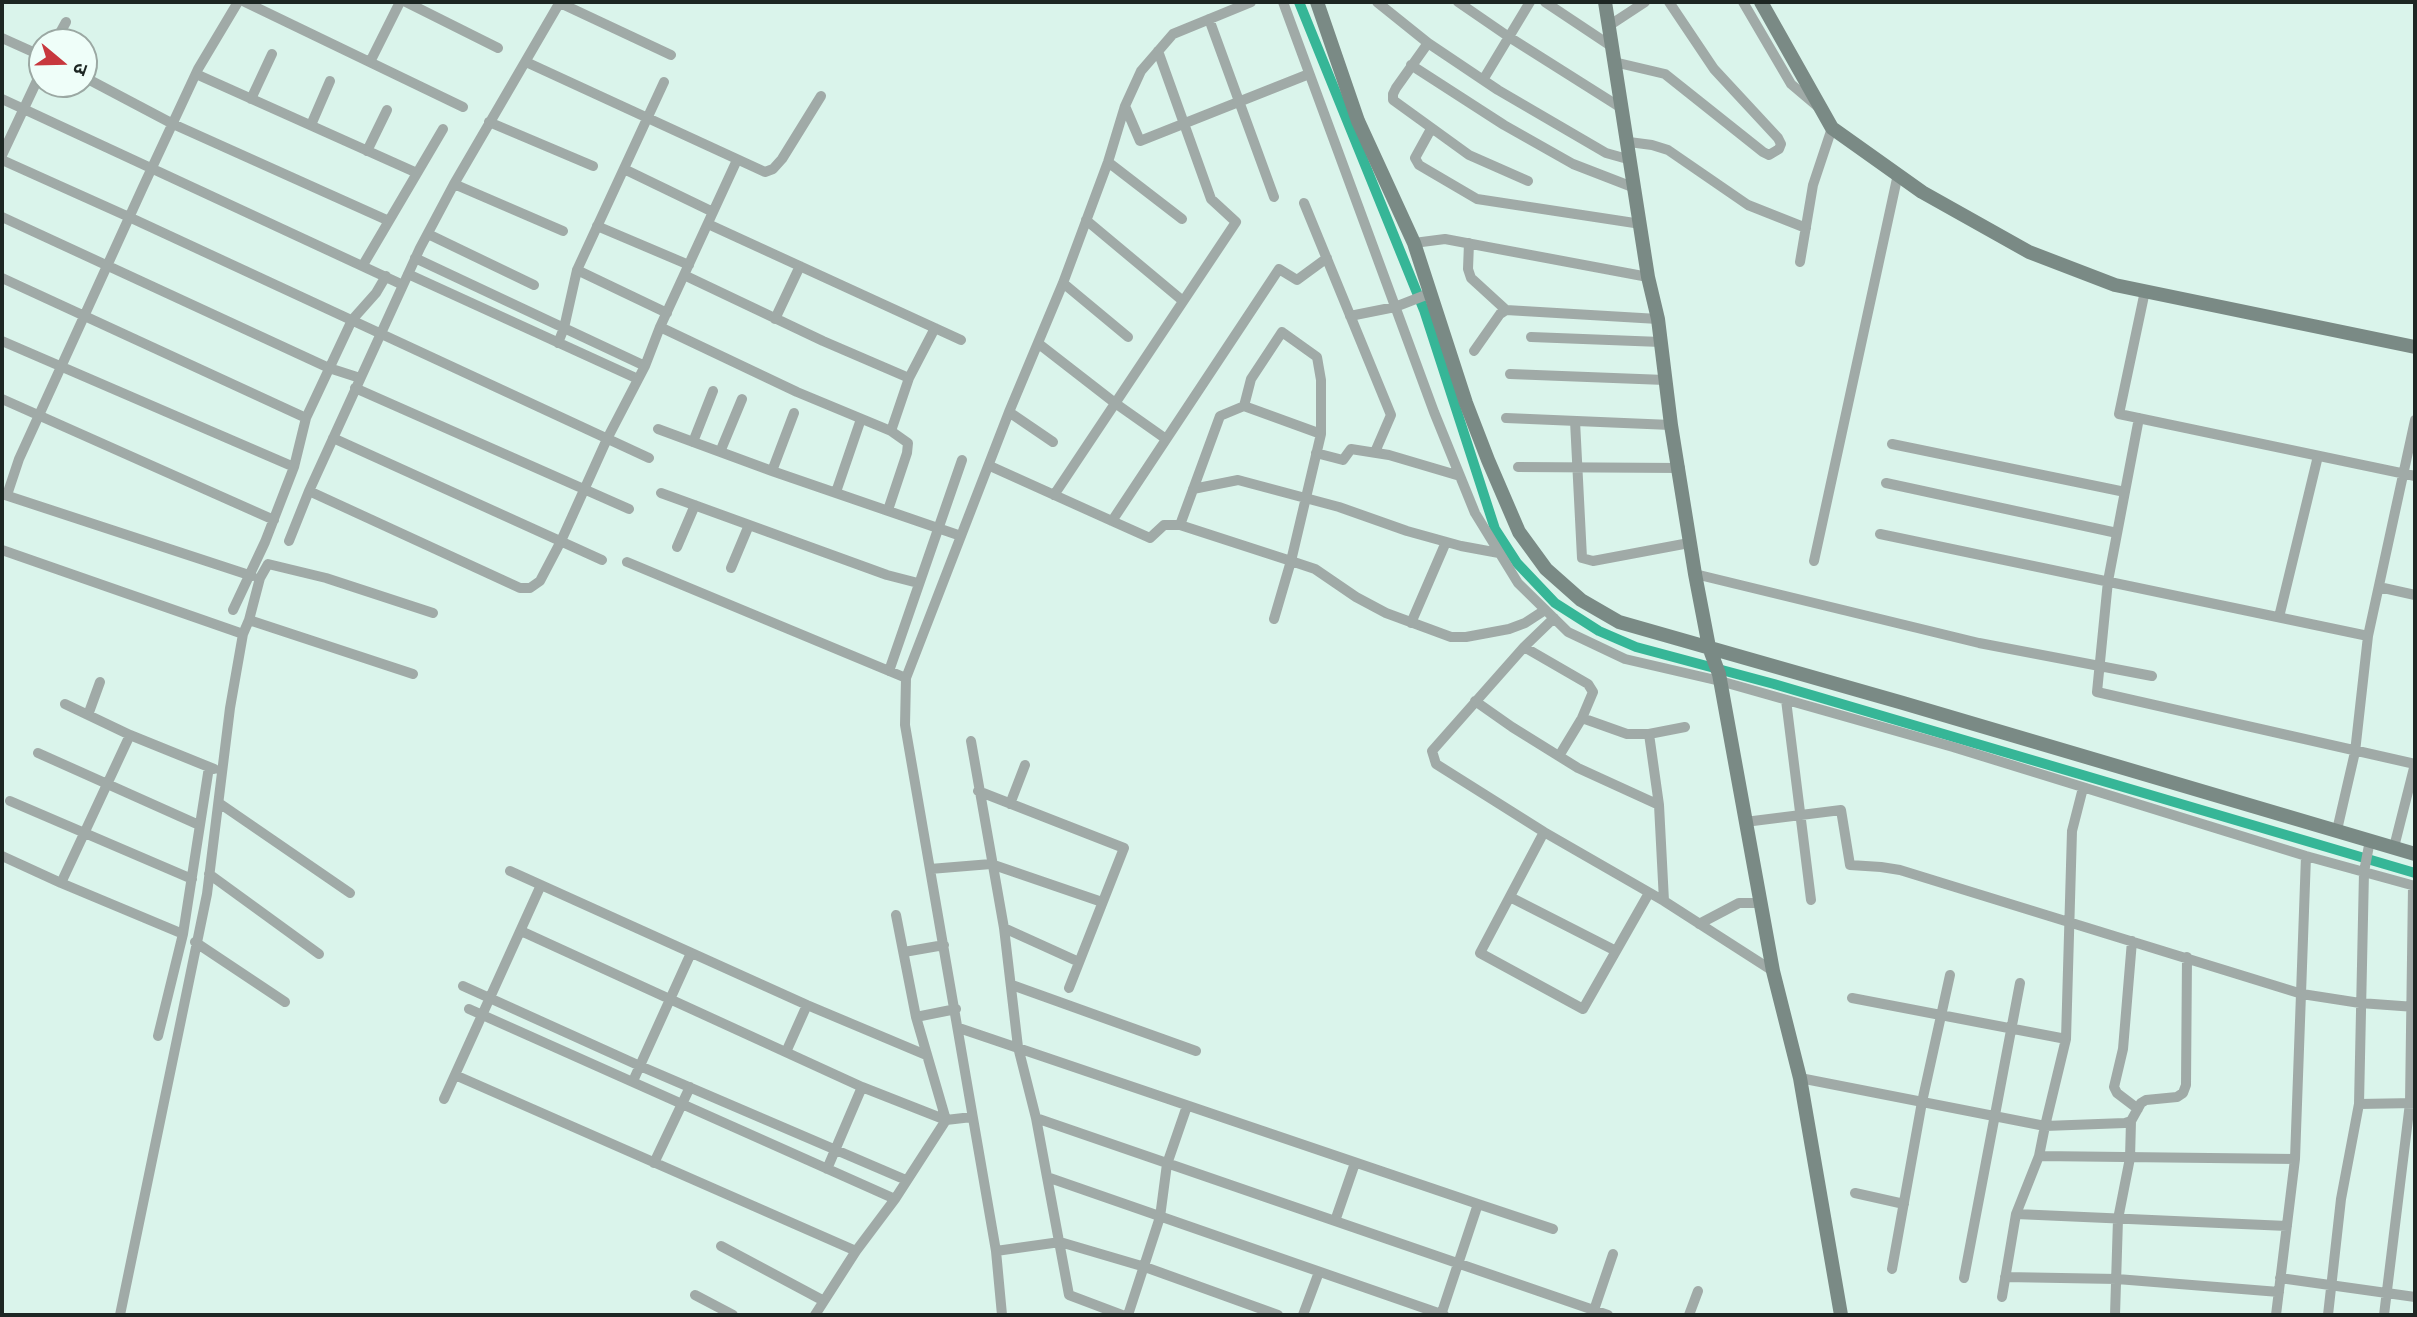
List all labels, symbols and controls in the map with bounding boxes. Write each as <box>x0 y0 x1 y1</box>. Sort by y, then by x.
north arrow <box>28 28 98 98</box>
text: उ <box>67 60 95 79</box>

